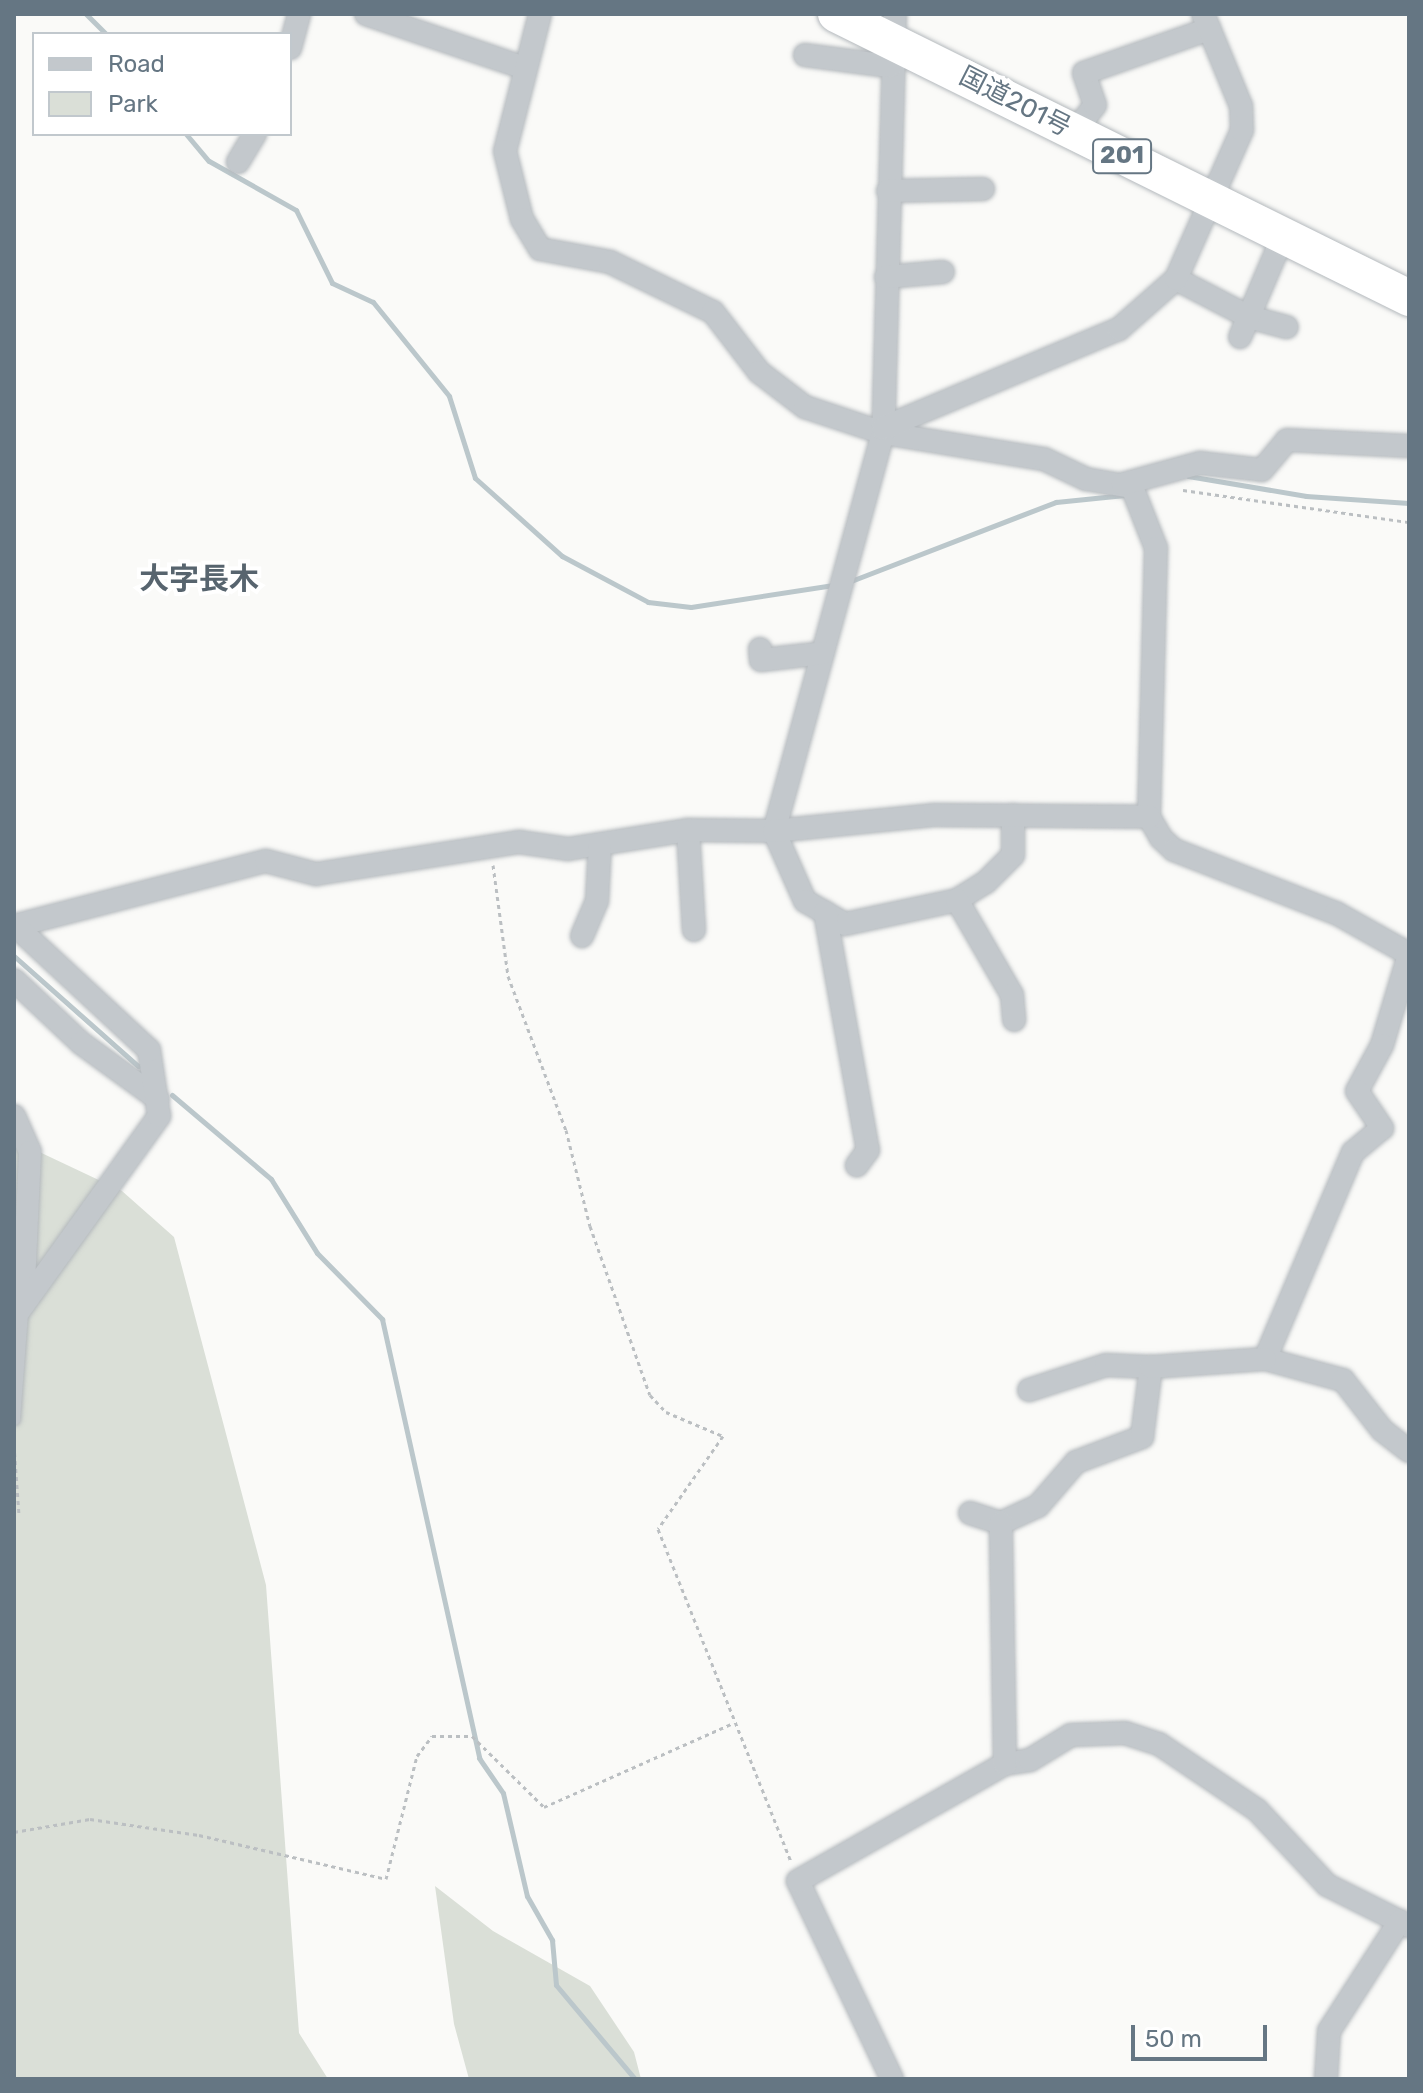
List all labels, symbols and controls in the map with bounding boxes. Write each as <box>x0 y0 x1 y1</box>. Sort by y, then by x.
legend <box>32 32 292 136</box>
text: Road <box>108 50 165 78</box>
street label: 国道201号 <box>954 61 1076 143</box>
text: Park <box>108 90 158 118</box>
road number: 201 <box>1092 136 1152 176</box>
district label: 大字長木 <box>139 561 259 597</box>
scale bar <box>1135 2009 1271 2059</box>
text: 50 m <box>1145 2025 1202 2053</box>

